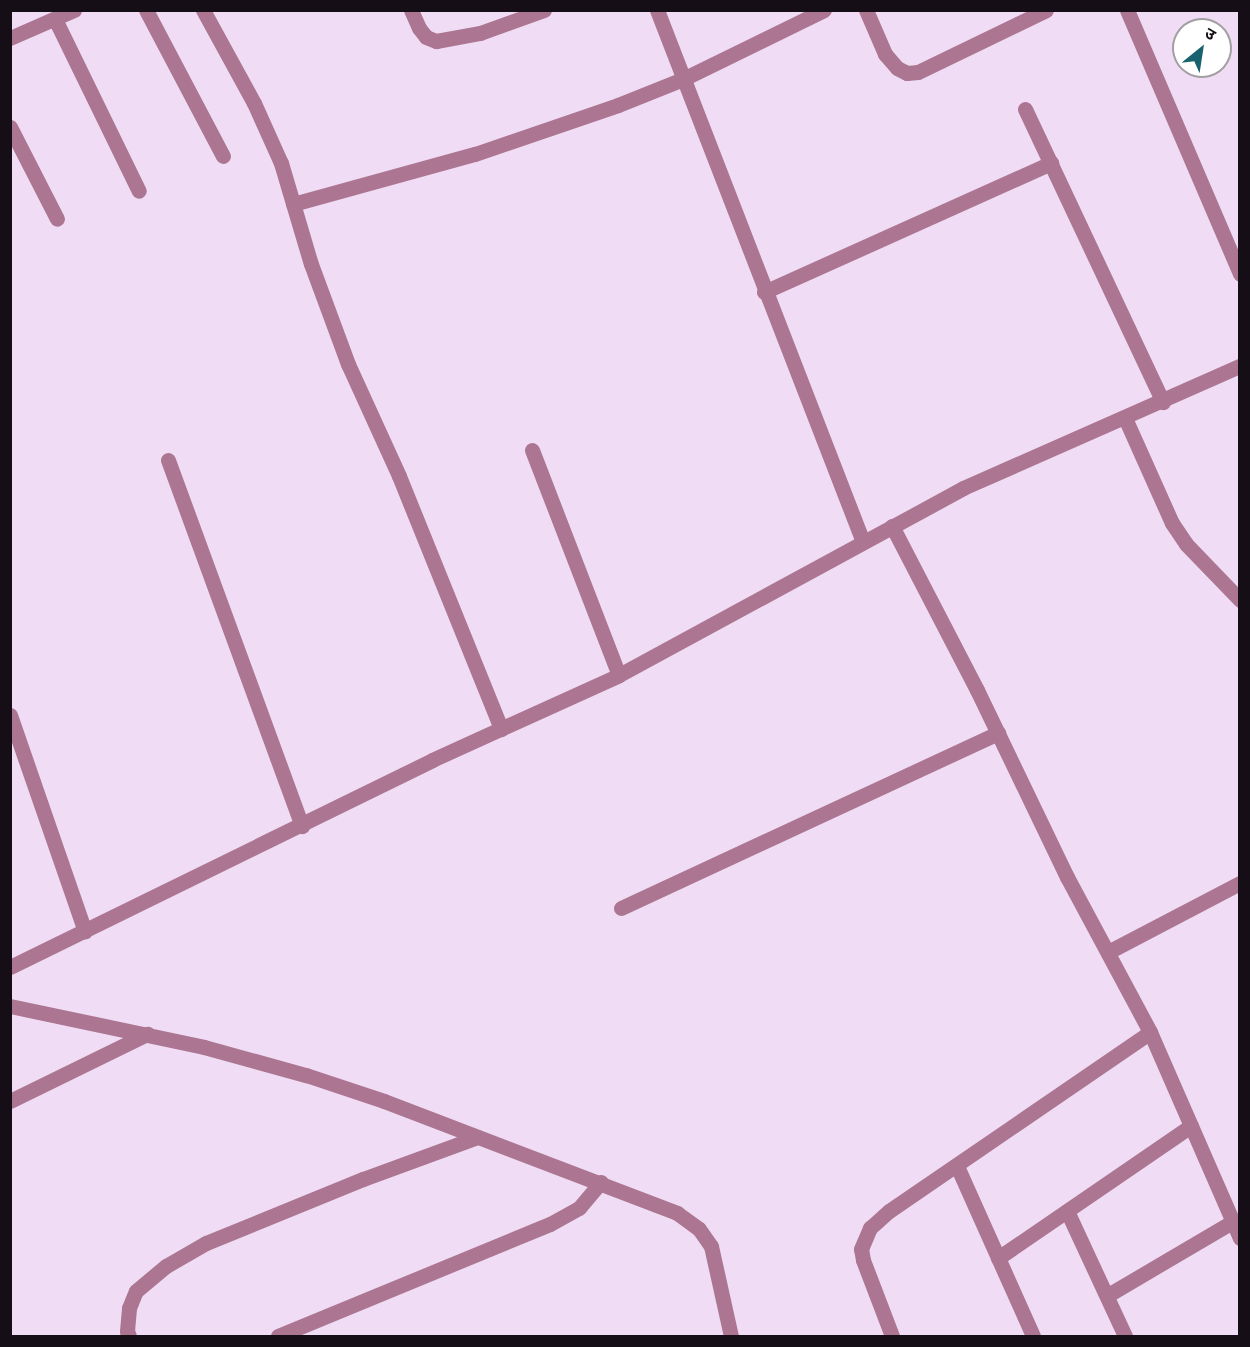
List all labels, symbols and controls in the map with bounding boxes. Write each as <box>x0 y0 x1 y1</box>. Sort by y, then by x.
north arrow <box>1172 18 1232 78</box>
text: उ <box>1202 24 1219 43</box>

